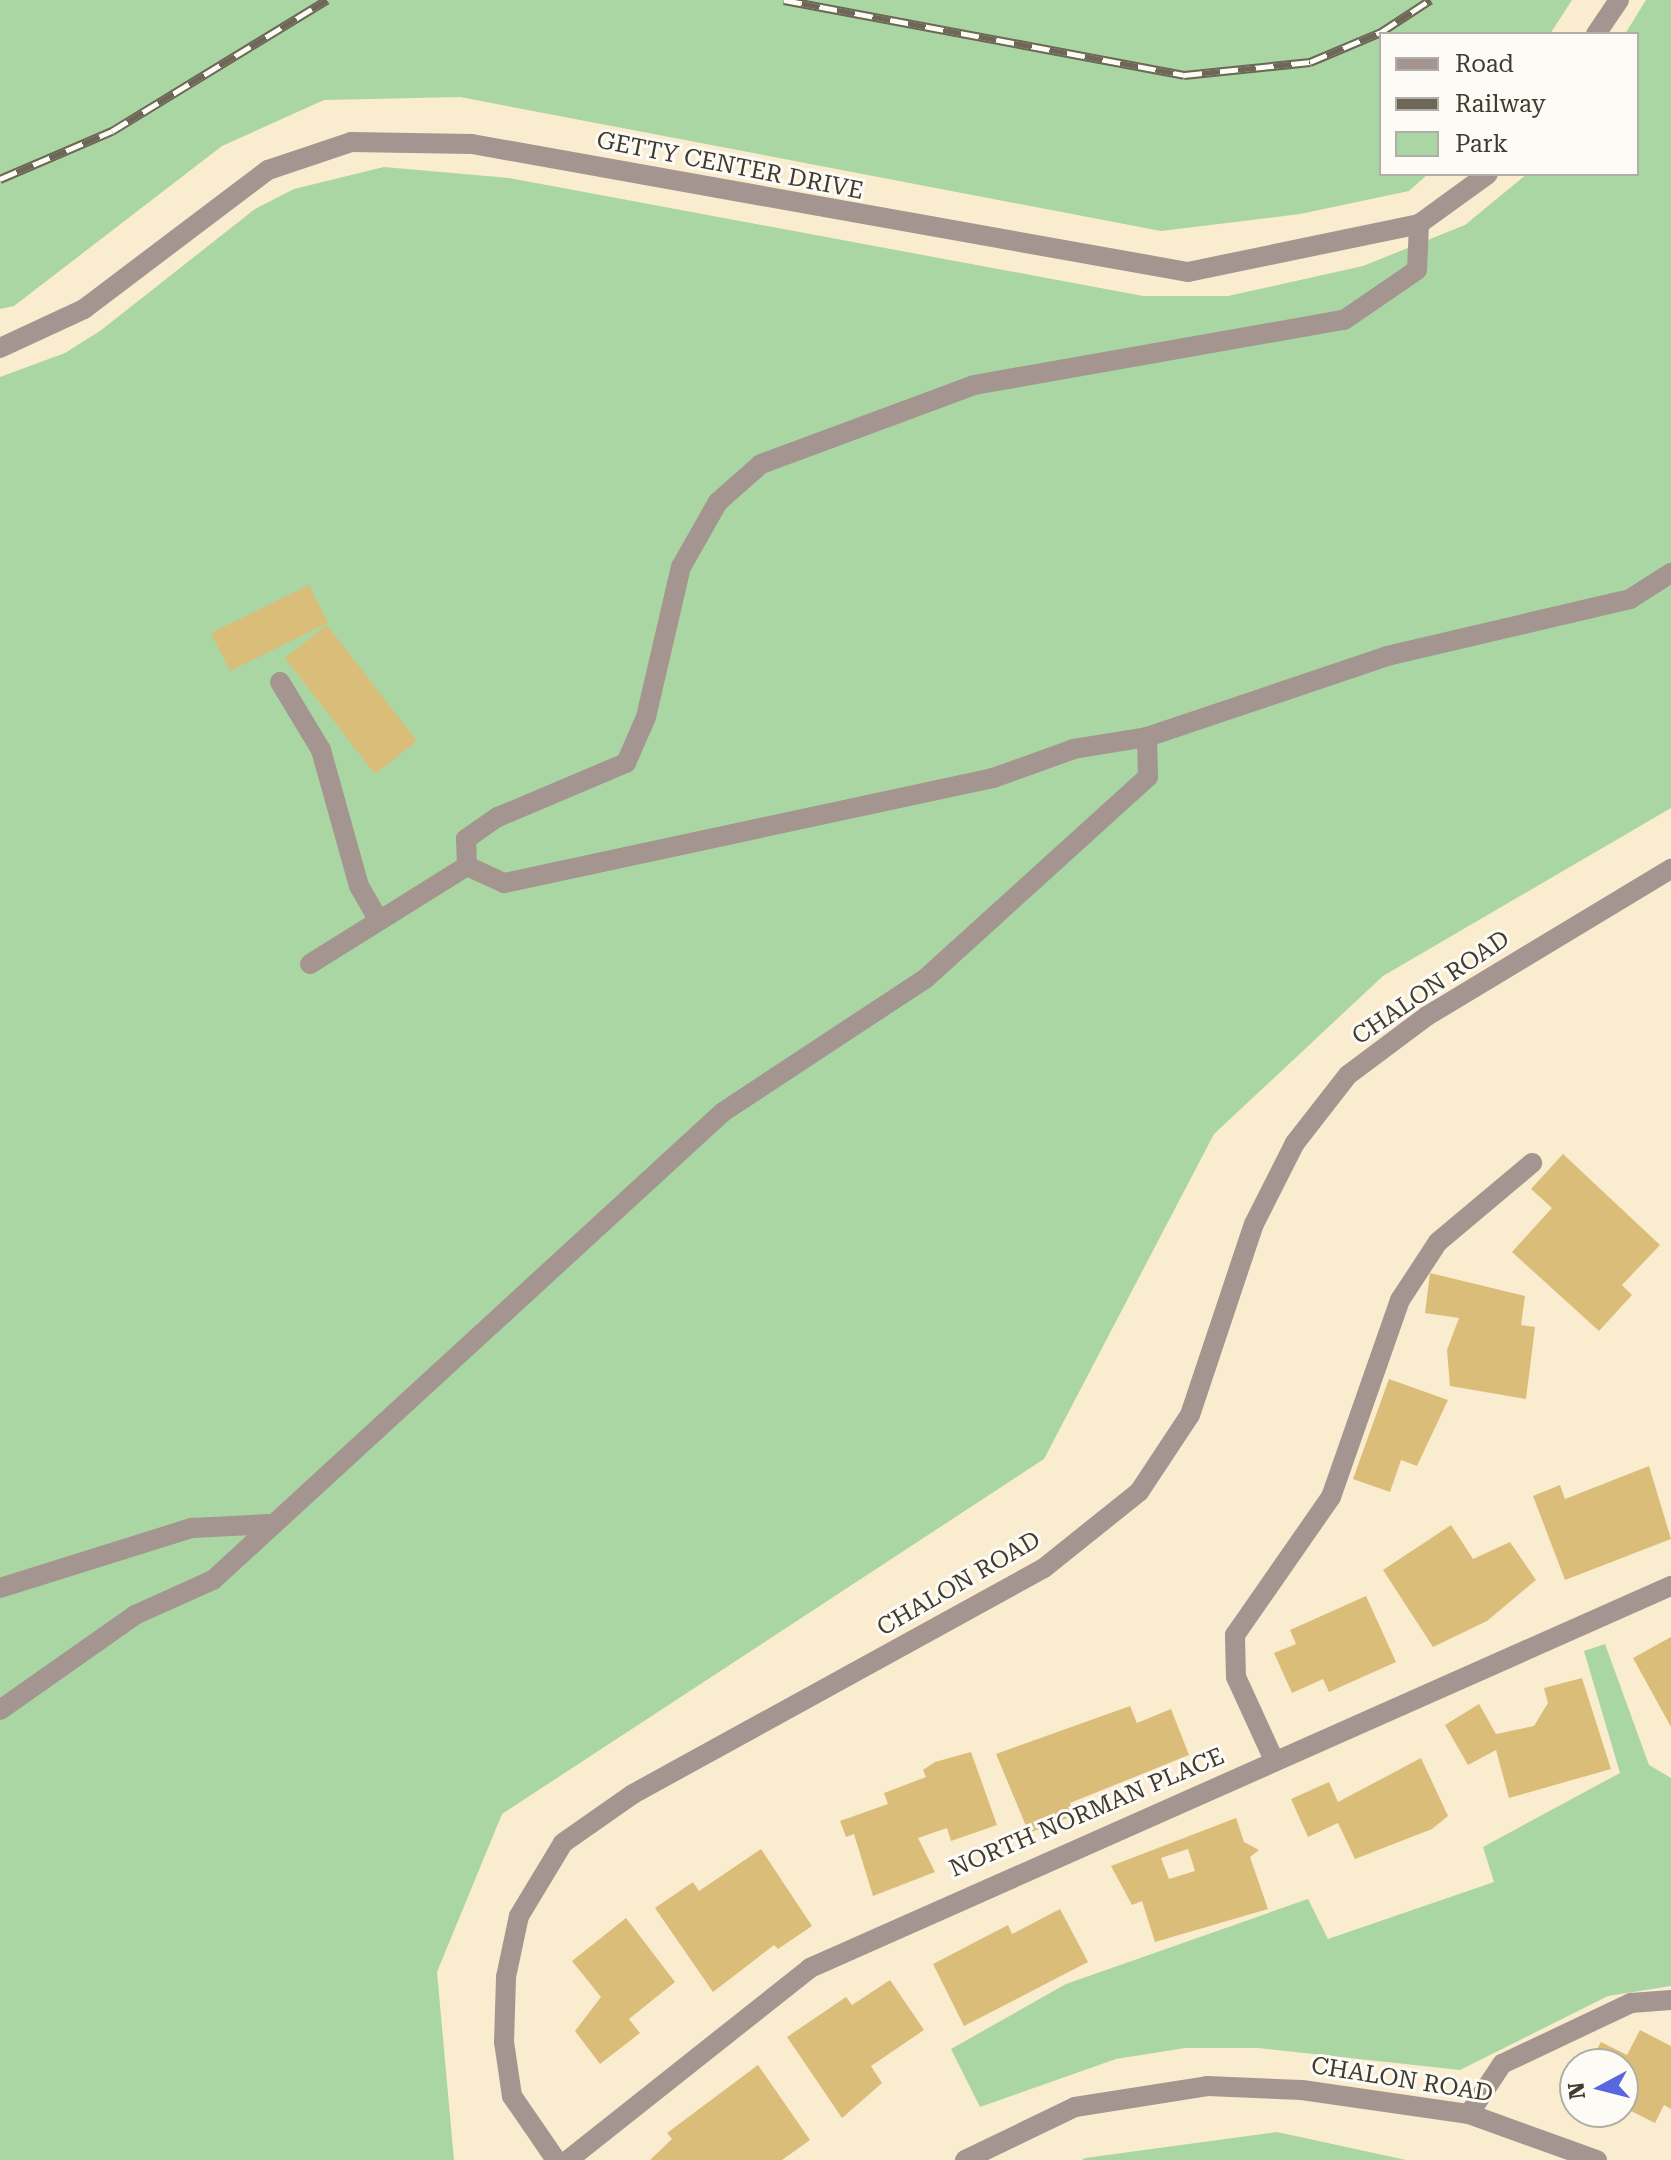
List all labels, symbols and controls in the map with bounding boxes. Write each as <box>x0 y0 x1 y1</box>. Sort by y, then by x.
legend <box>1379 32 1639 176</box>
text: Road <box>1455 50 1514 78</box>
text: Railway <box>1455 90 1546 118</box>
street label: GETTY CENTER DRIVE <box>594 126 866 206</box>
text: Park <box>1455 130 1508 158</box>
street label: CHALON ROAD <box>1347 925 1515 1051</box>
street label: CHALON ROAD <box>872 1526 1046 1642</box>
street label: NORTH NORMAN PLACE <box>945 1742 1229 1884</box>
north arrow <box>1559 2048 1639 2128</box>
street label: CHALON ROAD <box>1309 2051 1495 2109</box>
text: N <box>1563 2081 1590 2101</box>

